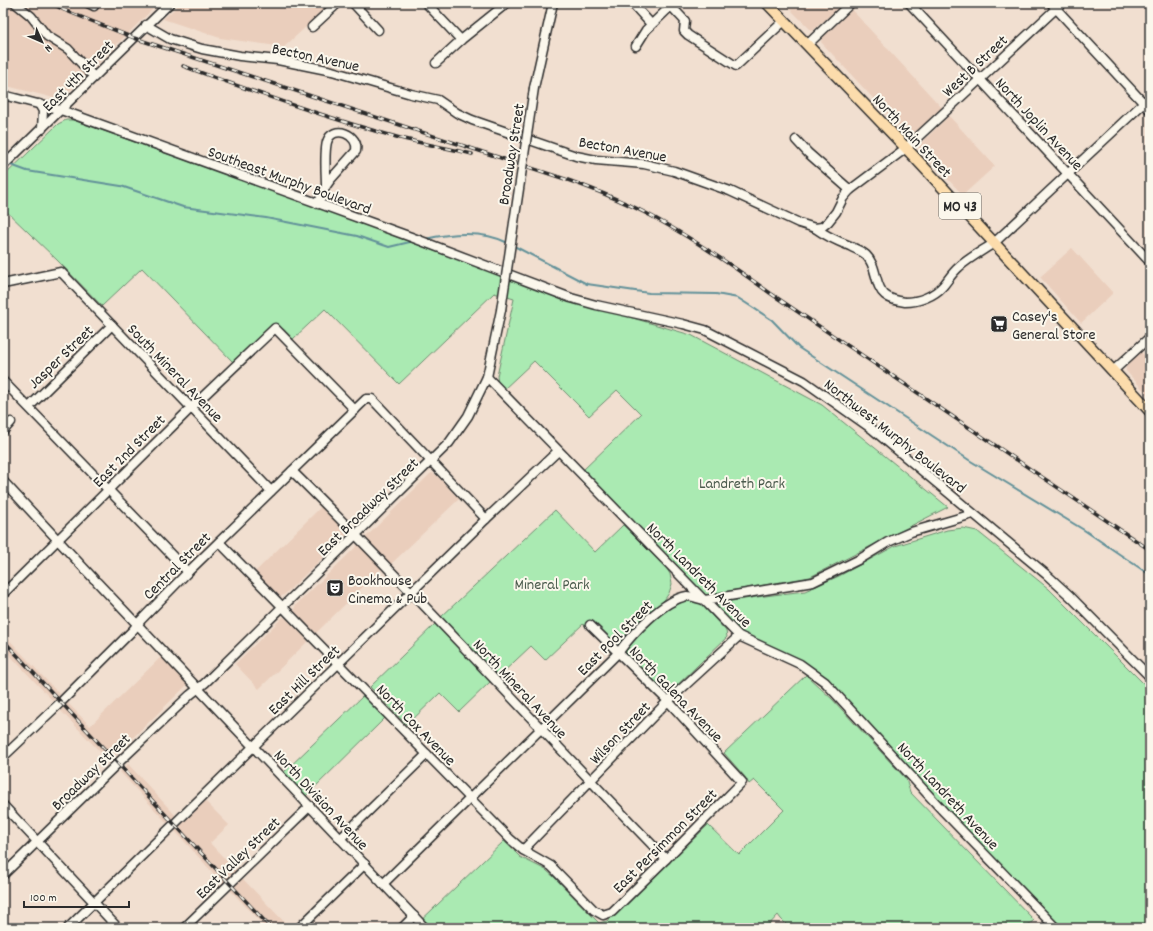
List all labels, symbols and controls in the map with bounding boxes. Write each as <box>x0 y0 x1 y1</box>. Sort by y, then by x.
north arrow <box>22 22 62 62</box>
street label: West B Street <box>938 30 1014 103</box>
street label: East 4th Street <box>38 36 120 118</box>
street label: Becton Avenue <box>270 38 361 79</box>
text: N <box>40 40 55 56</box>
street label: North Joplin Avenue <box>989 73 1087 176</box>
street label: North Main Street <box>866 90 956 184</box>
street label: Broadway Street <box>493 102 532 207</box>
street label: Becton Avenue <box>577 131 668 170</box>
street label: Southeast Murphy Boulevard <box>204 141 374 222</box>
road number: MO 43 <box>939 193 981 219</box>
place label: Casey's General Store <box>1012 306 1096 347</box>
supermarket icon: Casey's General Store <box>989 314 1009 334</box>
street label: South Mineral Avenue <box>121 319 227 428</box>
street label: Jasper Street <box>24 321 100 395</box>
street label: Northwest Murphy Boulevard <box>818 374 970 500</box>
street label: East 2nd Street <box>88 410 172 494</box>
street label: East Broadway Street <box>313 453 425 562</box>
park label: Landreth Park <box>699 473 785 496</box>
street label: North Landreth Avenue <box>640 518 756 634</box>
street label: Central Street <box>139 527 217 606</box>
place label: Bookhouse Cinema & Pub <box>348 570 427 611</box>
park label: Mineral Park <box>515 574 589 597</box>
theatre icon: Bookhouse Cinema & Pub <box>325 578 345 598</box>
street label: East Pool Street <box>573 596 659 682</box>
street label: North Mineral Avenue <box>467 635 572 745</box>
street label: East Hill Street <box>264 640 346 721</box>
street label: North Galena Avenue <box>623 641 727 748</box>
street label: North Cox Avenue <box>370 680 460 772</box>
street label: Wilson Street <box>585 697 657 770</box>
street label: Broadway Street <box>47 729 137 817</box>
street label: North Landreth Avenue <box>891 738 1003 856</box>
street label: North Division Avenue <box>267 745 373 856</box>
street label: East Persimmon Street <box>608 784 723 899</box>
street label: East Valley Street <box>191 812 286 905</box>
scale bar <box>24 883 129 909</box>
text: 100 m <box>30 890 57 907</box>

